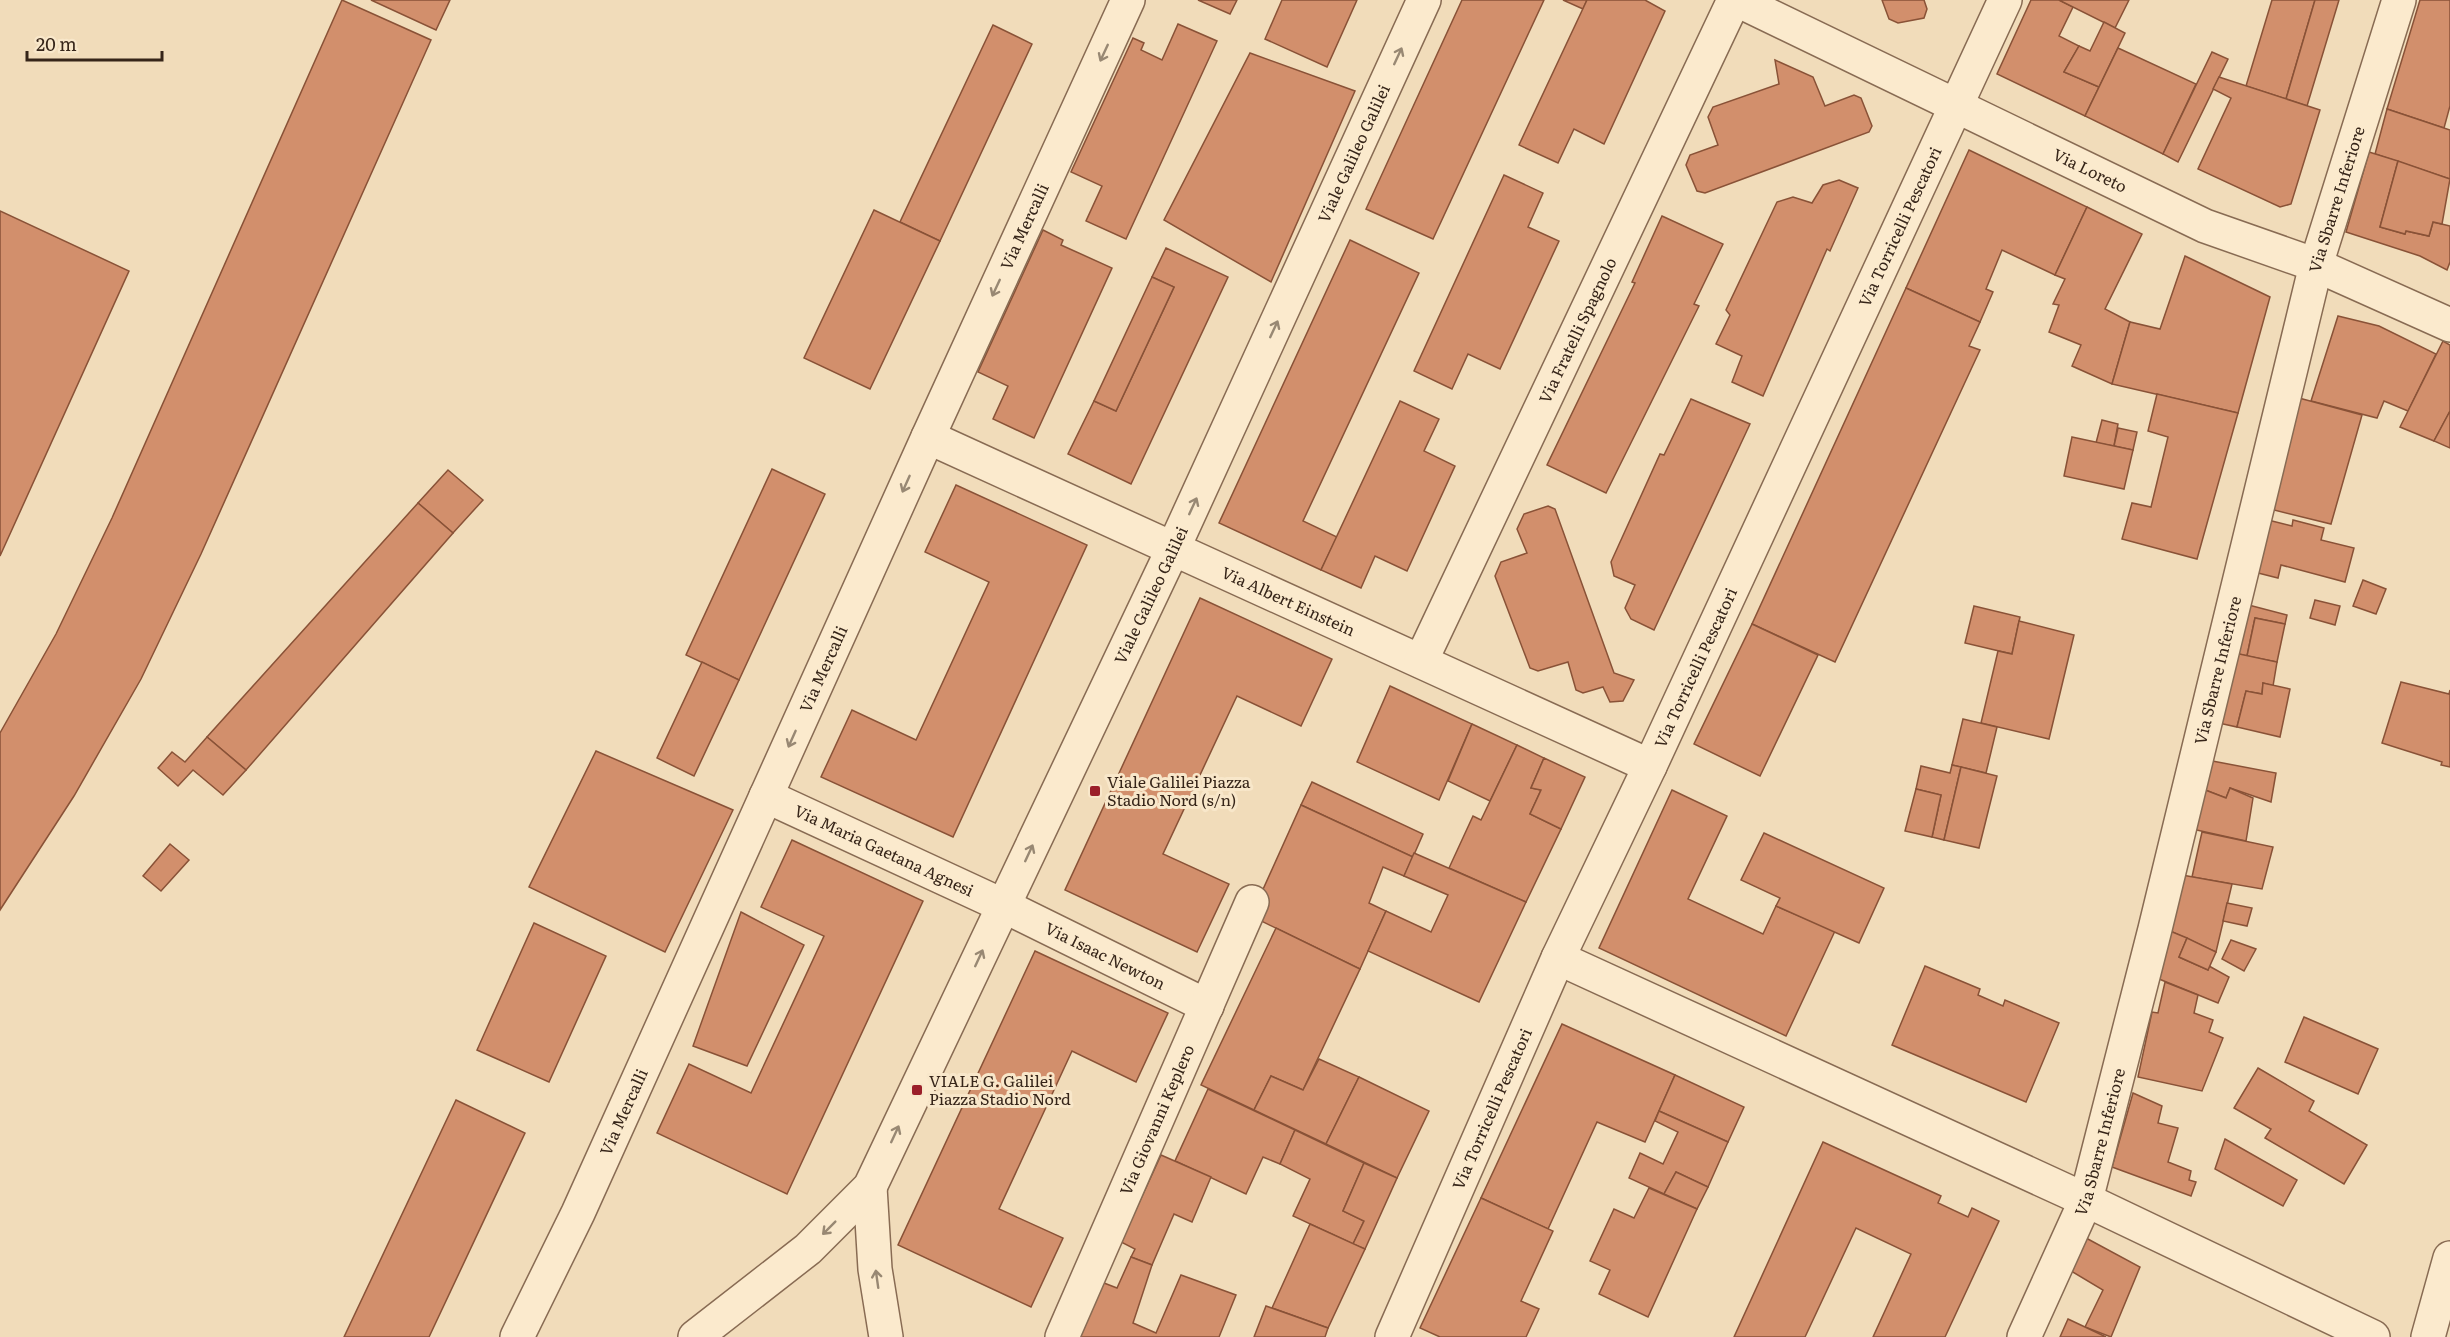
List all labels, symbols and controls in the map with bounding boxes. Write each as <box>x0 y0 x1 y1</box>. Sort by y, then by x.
scale bar <box>27 24 162 62</box>
text: 20 m <box>36 30 77 57</box>
one-way arrow <box>1098 44 1109 62</box>
one-way arrow <box>1393 47 1405 65</box>
street label: Viale Galileo Galilei <box>1311 80 1395 226</box>
street label: Via Sbarre Inferiore <box>2302 123 2370 275</box>
street label: Via Loreto <box>2049 141 2131 198</box>
street label: Via Torricelli Pescatori <box>1852 142 1946 310</box>
street label: Via Mercalli <box>993 179 1054 273</box>
street label: Via Fratelli Spagnolo <box>1532 253 1622 407</box>
one-way arrow <box>990 278 1002 296</box>
one-way arrow <box>1268 320 1280 338</box>
one-way arrow <box>900 475 911 493</box>
one-way arrow <box>1188 497 1199 515</box>
street label: Viale Galileo Galilei <box>1107 522 1193 668</box>
street label: Via Albert Einstein <box>1218 559 1360 641</box>
street label: Via Torricelli Pescatori <box>1647 583 1742 751</box>
street label: Via Sbarre Inferiore <box>2187 594 2246 747</box>
street label: Via Mercalli <box>792 621 852 716</box>
one-way arrow <box>786 729 797 747</box>
place label: Viale Galilei Piazza Stadio Nord (s/n) <box>1107 769 1251 811</box>
marker: Viale Galilei Piazza Stadio Nord (s/n) <box>1088 784 1102 798</box>
street label: Via Maria Gaetana Agnesi <box>791 798 978 902</box>
one-way arrow <box>1023 845 1035 863</box>
street label: Via Isaac Newton <box>1041 915 1170 995</box>
one-way arrow <box>974 949 986 967</box>
street label: Via Torricelli Pescatori <box>1445 1024 1537 1193</box>
street label: Via Giovanni Keplero <box>1112 1040 1199 1199</box>
street label: Via Mercalli <box>593 1064 653 1159</box>
street label: Via Sbarre Inferiore <box>2067 1065 2130 1220</box>
place label: VIALE G. Galilei Piazza Stadio Nord <box>929 1068 1071 1110</box>
marker: VIALE G. Galilei Piazza Stadio Nord <box>910 1083 924 1097</box>
one-way arrow <box>890 1126 902 1144</box>
one-way arrow <box>822 1221 836 1236</box>
one-way arrow <box>871 1270 882 1290</box>

